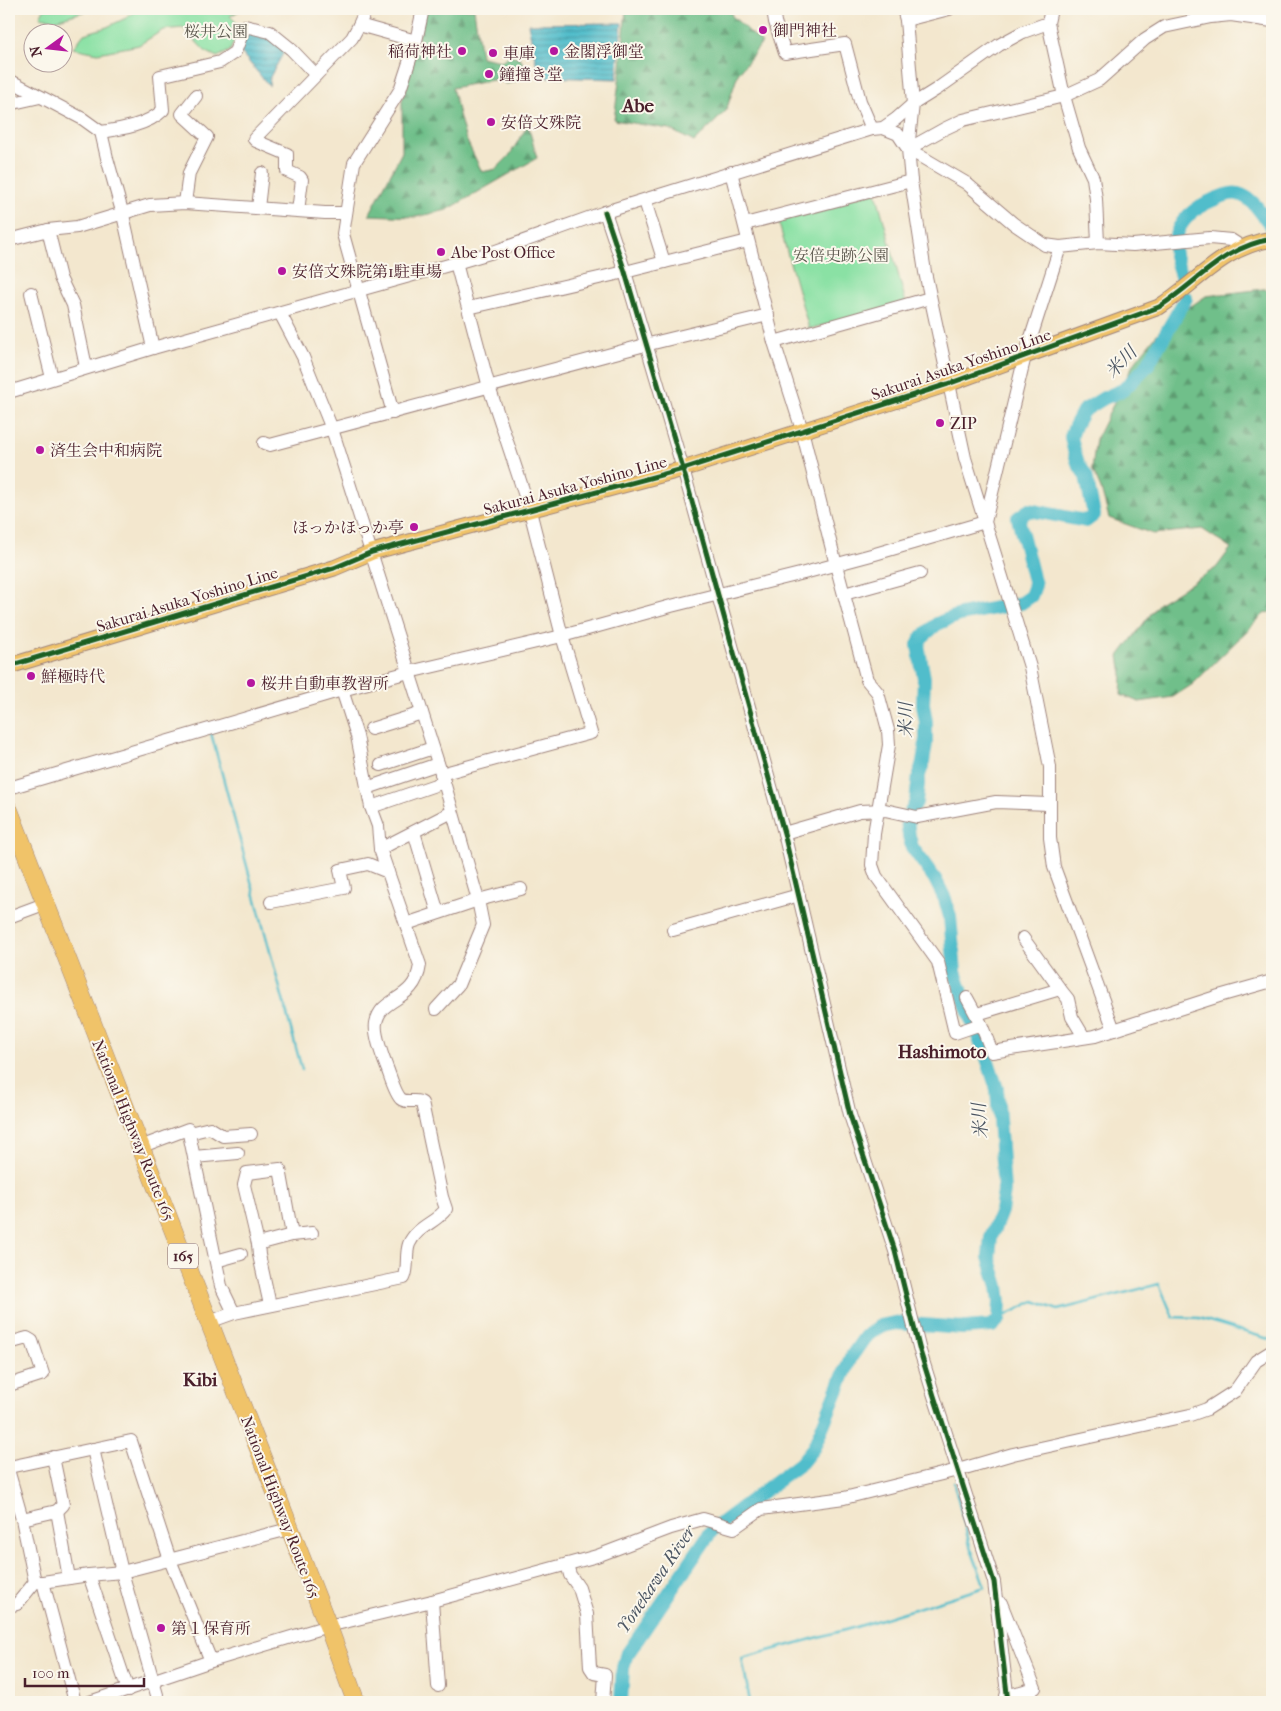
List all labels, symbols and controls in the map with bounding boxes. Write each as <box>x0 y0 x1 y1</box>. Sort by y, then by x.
place label: 御門神社 <box>773 21 837 40</box>
north arrow <box>22 22 72 72</box>
park label: 桜井公園 <box>184 22 248 41</box>
marker: 御門神社 <box>757 24 769 36</box>
place label: 稲荷神社 <box>388 42 452 61</box>
place label: 金閣浮御堂 <box>564 42 644 61</box>
text: N <box>26 44 46 59</box>
place label: 車庫 <box>503 44 535 63</box>
marker: 稲荷神社 <box>456 45 468 57</box>
marker: 金閣浮御堂 <box>548 45 560 57</box>
marker: 車庫 <box>487 47 499 59</box>
place label: 鐘撞き堂 <box>499 65 563 84</box>
marker: 鐘撞き堂 <box>483 68 495 80</box>
district label: Abe <box>621 95 654 117</box>
place label: 安倍文殊院 <box>501 113 581 132</box>
marker: 安倍文殊院 <box>485 116 497 128</box>
place label: Abe Post Office <box>450 243 555 262</box>
marker: Abe Post Office <box>435 246 447 258</box>
park label: 安倍史跡公園 <box>793 246 889 265</box>
place label: 安倍文殊院第1駐車場 <box>292 262 442 281</box>
marker: 安倍文殊院第1駐車場 <box>276 265 288 277</box>
street label: Sakurai Asuka Yoshino Line <box>869 325 1054 404</box>
water label: 米川 <box>1101 341 1143 383</box>
place label: ZIP <box>950 414 977 433</box>
marker: ZIP <box>934 417 946 429</box>
place label: 済生会中和病院 <box>50 441 162 460</box>
marker: 済生会中和病院 <box>34 444 46 456</box>
street label: Sakurai Asuka Yoshino Line <box>481 452 669 519</box>
place label: ほっかほっか亭 <box>292 518 404 537</box>
marker: ほっかほっか亭 <box>408 521 420 533</box>
street label: Sakurai Asuka Yoshino Line <box>94 563 280 636</box>
place label: 鮮極時代 <box>41 667 105 686</box>
marker: 鮮極時代 <box>25 670 37 682</box>
place label: 桜井自動車教習所 <box>261 674 389 693</box>
marker: 桜井自動車教習所 <box>245 677 257 689</box>
water label: 米川 <box>896 700 917 738</box>
street label: National Highway Route 165 <box>88 1037 179 1224</box>
district label: Hashimoto <box>898 1041 987 1063</box>
water label: 米川 <box>969 1100 992 1140</box>
road number: 165 <box>168 1244 198 1268</box>
district label: Kibi <box>183 1369 218 1391</box>
street label: National Highway Route 165 <box>237 1413 324 1601</box>
water label: Yonekawa River <box>613 1520 701 1637</box>
place label: 第１保育所 <box>171 1619 251 1638</box>
marker: 第１保育所 <box>155 1622 167 1634</box>
scale bar <box>25 1656 144 1688</box>
text: 100 m <box>32 1664 70 1682</box>

